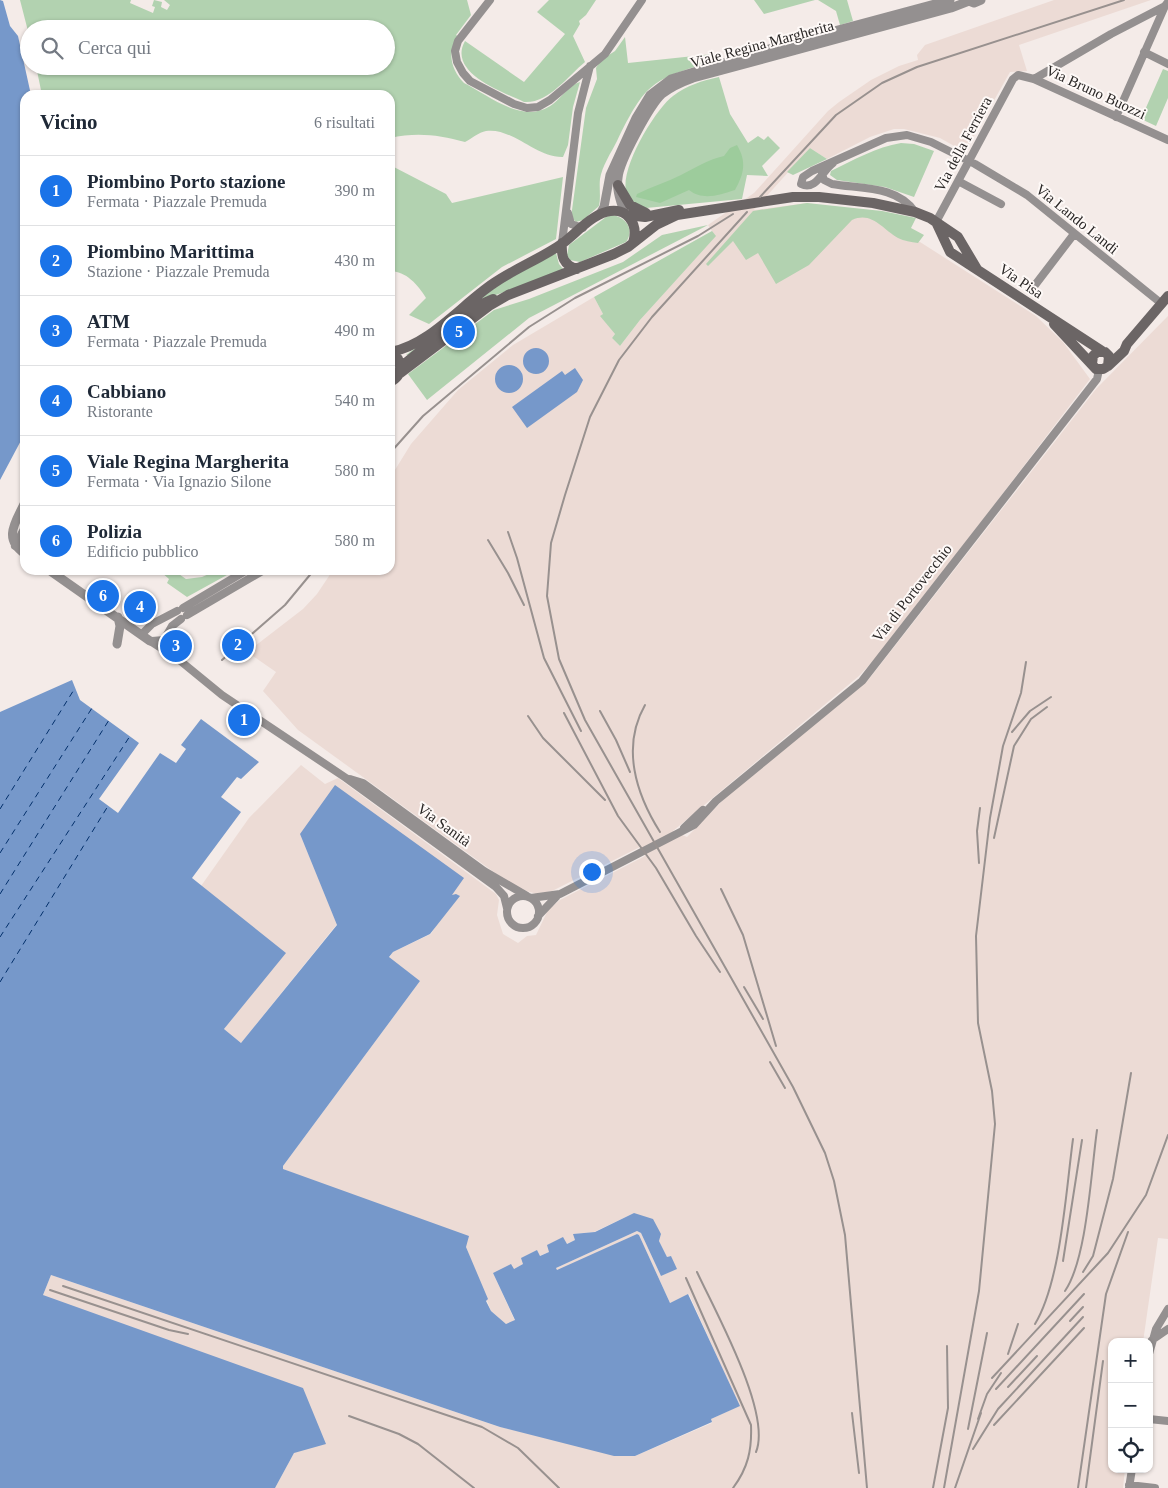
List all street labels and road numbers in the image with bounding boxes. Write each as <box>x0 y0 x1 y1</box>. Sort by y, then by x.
street label: Viale Regina Margherita <box>688 17 836 71</box>
street label: Via Bruno Buozzi <box>1044 62 1148 122</box>
street label: Via della Ferriera <box>931 94 995 194</box>
street label: Via Lando Landi <box>1032 181 1122 257</box>
street label: Via Pisa <box>996 261 1046 302</box>
street label: Via di Portovecchio <box>869 541 955 645</box>
street label: Via Sanità <box>414 800 474 850</box>

